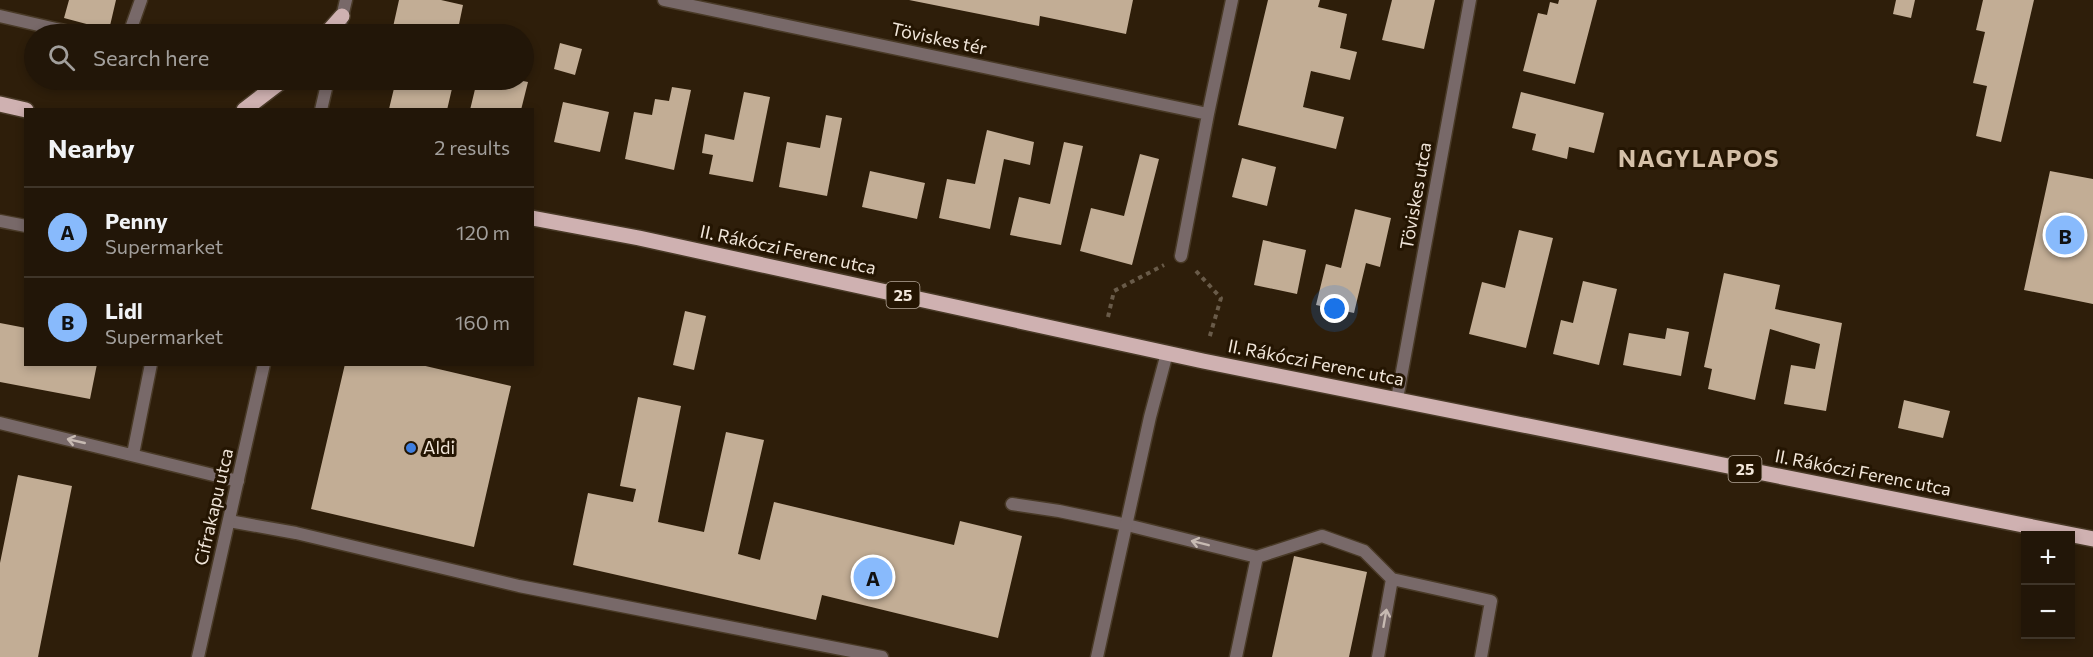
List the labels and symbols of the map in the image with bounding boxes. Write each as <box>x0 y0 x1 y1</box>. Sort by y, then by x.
street label: Töviskes tér <box>889 17 989 59</box>
street label: Töviskes utca <box>1395 140 1435 251</box>
district label: NAGYLAPOS <box>1618 143 1780 172</box>
pin: B <box>2046 212 2084 258</box>
street label: II. Rákóczi Ferenc utca <box>698 220 878 278</box>
road number: 25 <box>886 282 920 308</box>
your location <box>1320 294 1349 323</box>
street label: II. Rákóczi Ferenc utca <box>1226 334 1406 390</box>
one-way arrow <box>67 434 86 446</box>
place label: Aldi <box>423 436 455 458</box>
marker: Aldi <box>404 441 418 455</box>
street label: II. Rákóczi Ferenc utca <box>1773 444 1953 500</box>
street label: Cifrakapu utca <box>189 446 237 567</box>
road number: 25 <box>1728 456 1762 482</box>
one-way arrow <box>1191 537 1210 548</box>
pin: A <box>854 554 892 600</box>
one-way arrow <box>1380 609 1391 628</box>

